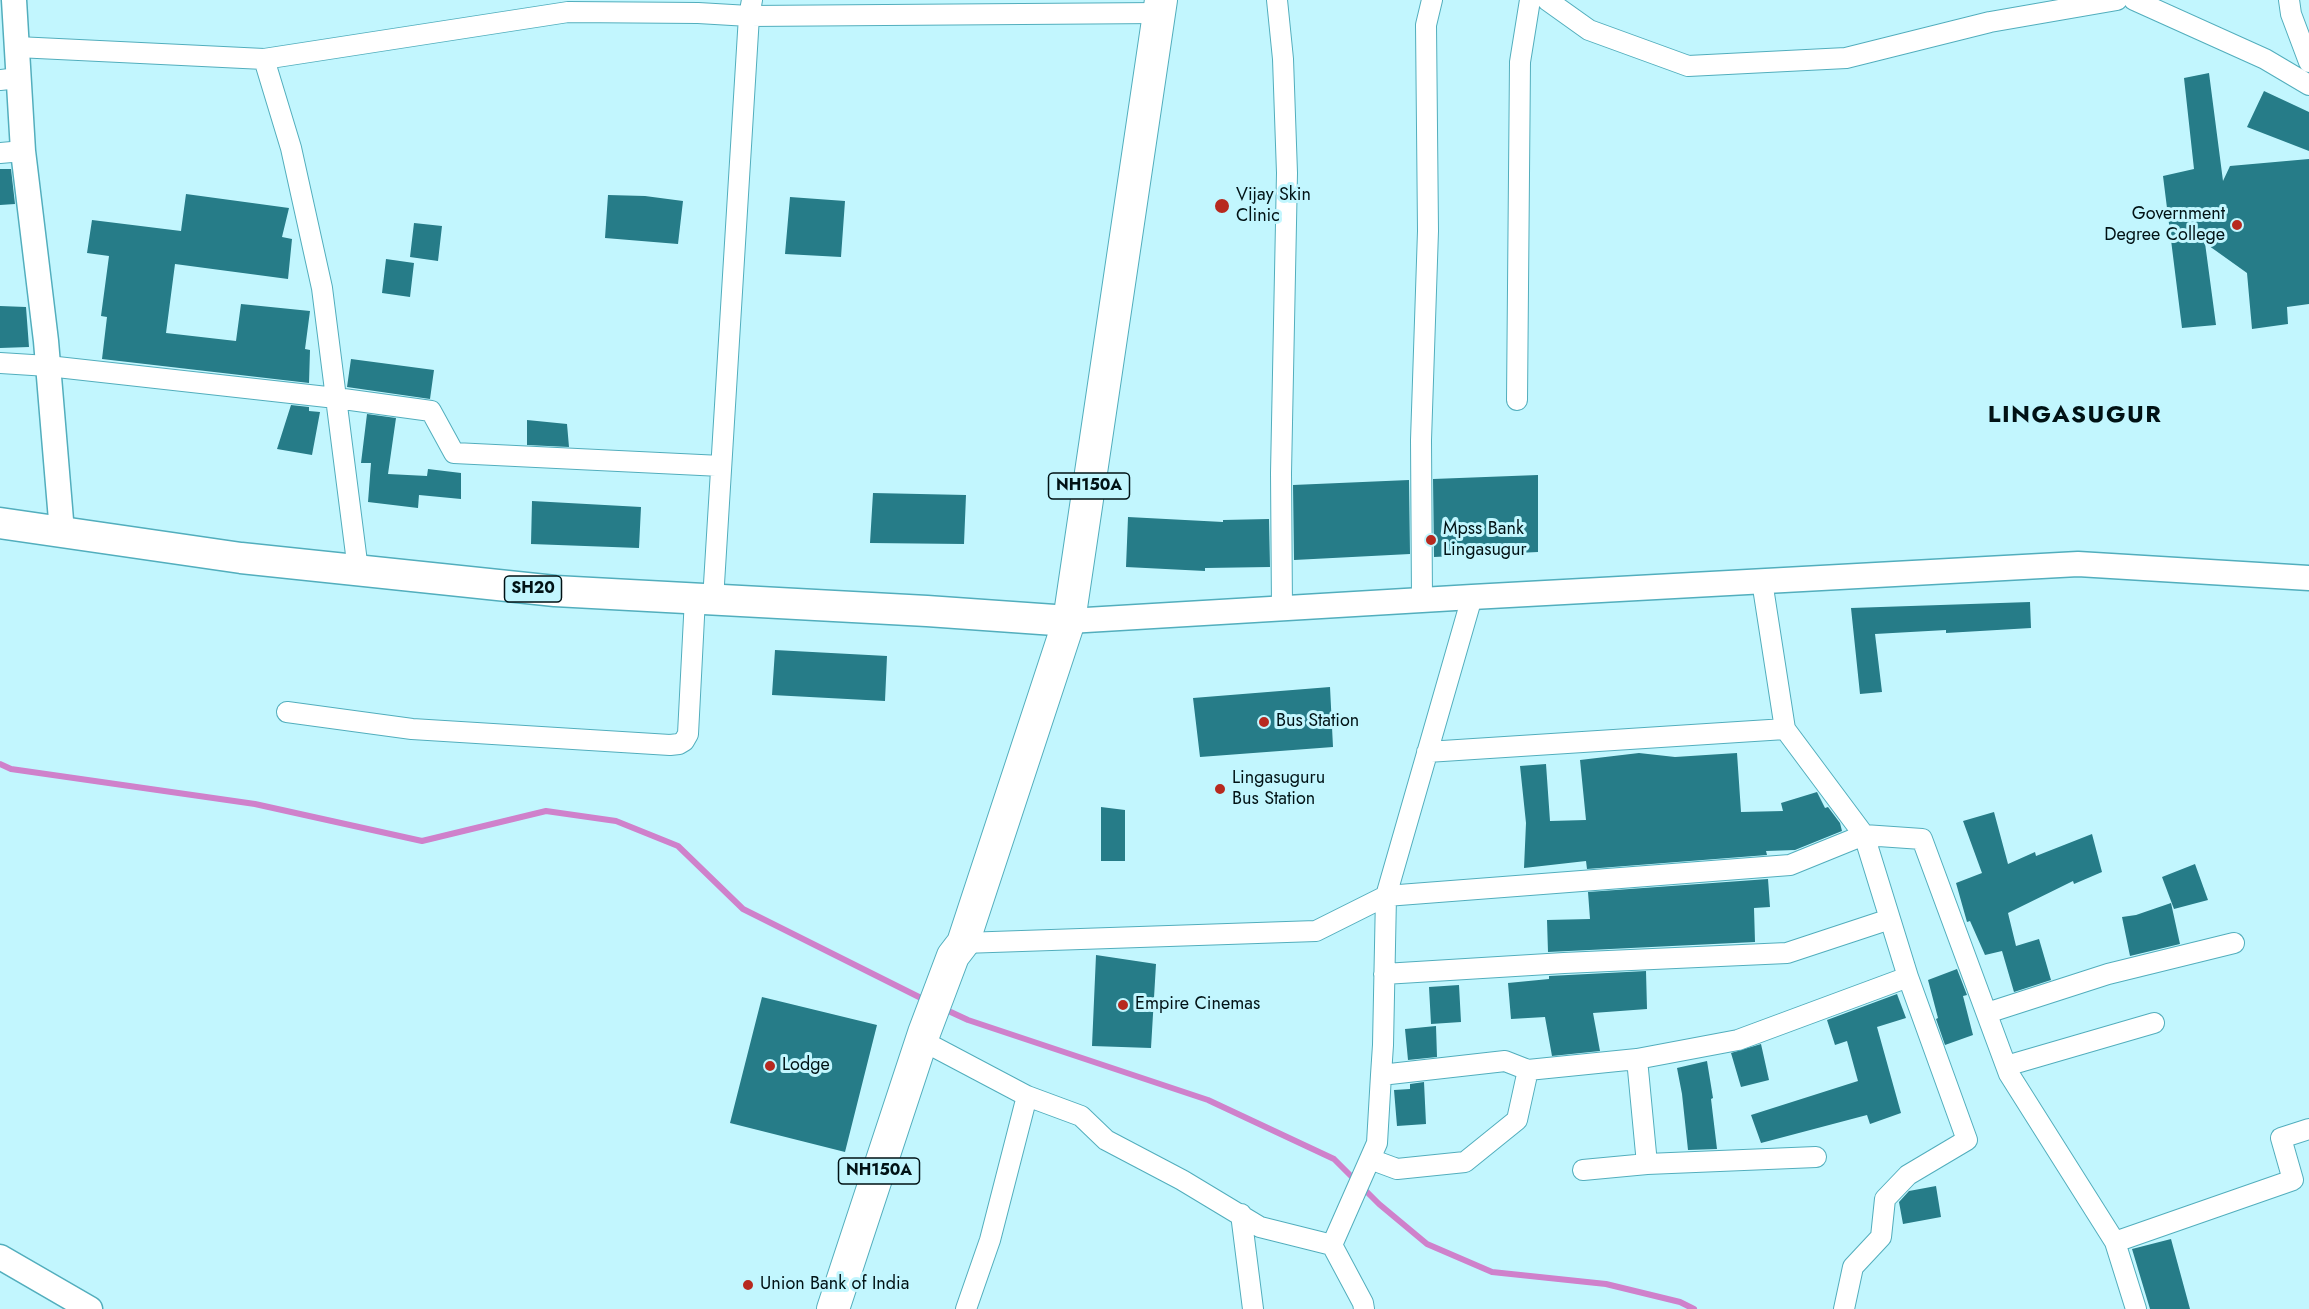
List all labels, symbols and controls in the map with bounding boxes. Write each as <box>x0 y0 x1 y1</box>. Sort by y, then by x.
place label: Vijay Skin Clinic <box>1236 185 1311 228</box>
marker: Vijay Skin Clinic <box>1213 197 1231 215</box>
place label: Government Degree College <box>2104 204 2225 246</box>
marker: Government Degree College <box>2230 218 2244 232</box>
district label: LINGASUGUR <box>1988 402 2162 430</box>
road number: NH150A <box>1048 473 1130 499</box>
place label: Mpss Bank Lingasugur <box>1443 519 1527 562</box>
marker: Mpss Bank Lingasugur <box>1424 533 1438 547</box>
road number: SH20 <box>504 576 562 602</box>
place label: Bus Station <box>1276 711 1359 733</box>
marker: Bus Station <box>1257 715 1271 729</box>
place label: Lingasuguru Bus Station <box>1232 768 1325 810</box>
marker: Lingasuguru Bus Station <box>1213 782 1227 796</box>
place label: Empire Cinemas <box>1135 994 1260 1016</box>
marker: Empire Cinemas <box>1116 998 1130 1012</box>
place label: Lodge <box>782 1055 830 1077</box>
marker: Lodge <box>763 1059 777 1073</box>
road number: NH150A <box>838 1158 920 1184</box>
place label: Union Bank of India <box>760 1274 909 1296</box>
marker: Union Bank of India <box>741 1278 755 1292</box>

